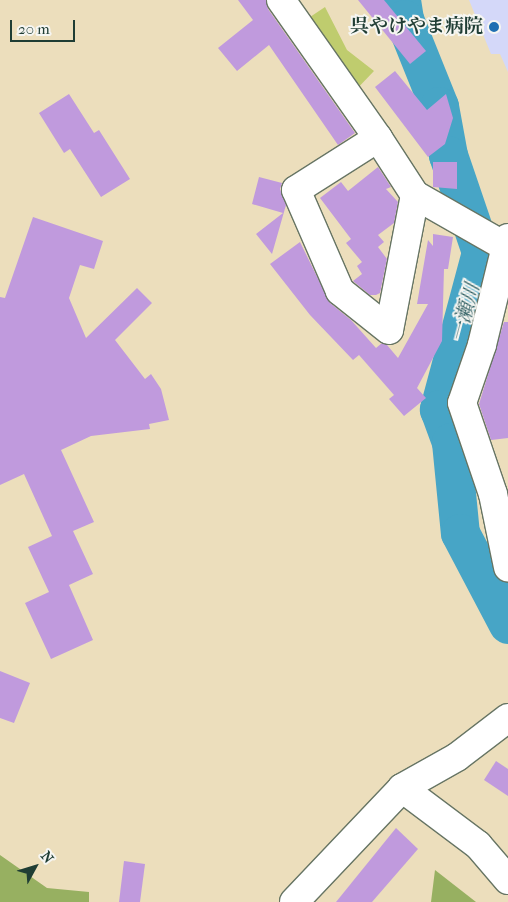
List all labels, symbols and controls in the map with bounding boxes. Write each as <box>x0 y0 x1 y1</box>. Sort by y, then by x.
scale bar <box>12 10 78 42</box>
place label: 呉やけやま病院 <box>350 16 483 38</box>
text: 20 m <box>18 20 50 38</box>
marker: 呉やけやま病院 <box>487 20 501 34</box>
water label: 一瀬川 <box>446 281 484 345</box>
north arrow <box>10 842 60 892</box>
text: N <box>37 848 57 867</box>

